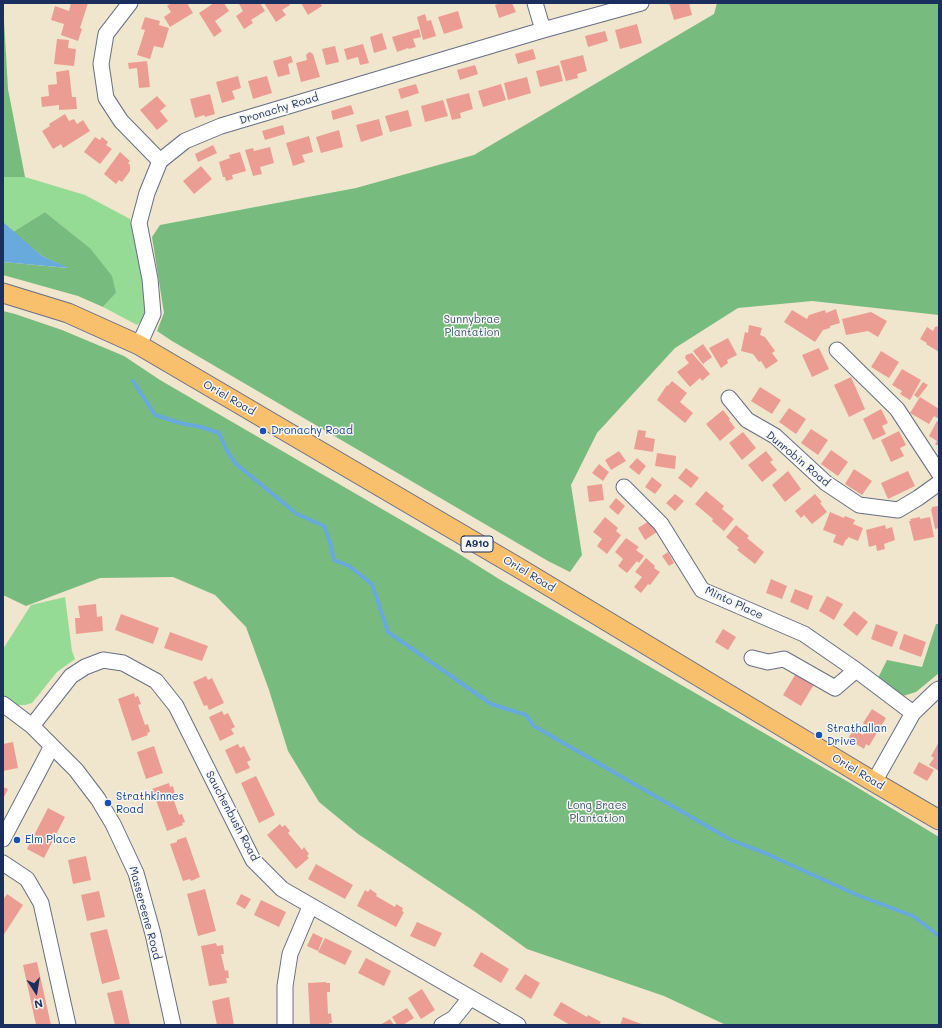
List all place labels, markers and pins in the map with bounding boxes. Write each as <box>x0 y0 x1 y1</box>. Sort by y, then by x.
place label: Dronachy Road <box>271 424 353 438</box>
marker: Dronachy Road <box>258 426 268 436</box>
place label: Strathallan Drive <box>827 722 887 748</box>
marker: Strathallan Drive <box>814 730 824 740</box>
place label: Strathkinnes Road <box>116 790 184 816</box>
marker: Strathkinnes Road <box>103 798 113 808</box>
place label: Elm Place <box>25 833 76 847</box>
marker: Elm Place <box>12 835 22 845</box>

